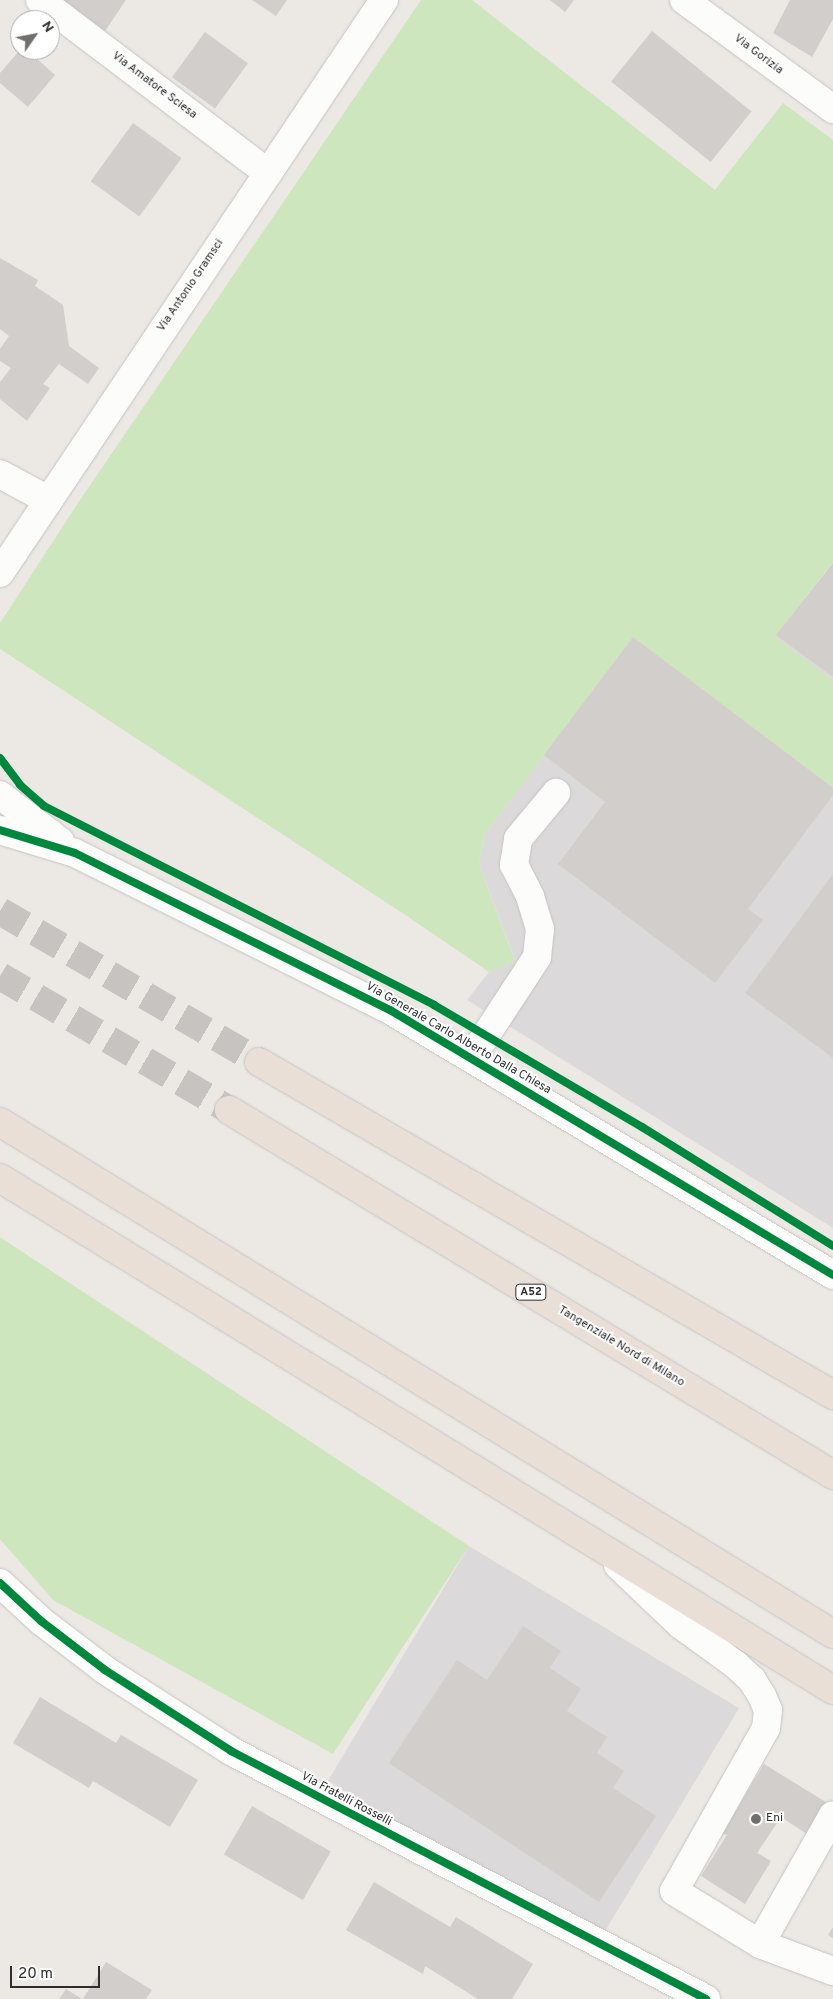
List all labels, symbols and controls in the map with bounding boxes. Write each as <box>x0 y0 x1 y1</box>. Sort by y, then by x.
north arrow <box>10 10 60 60</box>
text: N <box>37 18 57 36</box>
street label: Via Gorizia <box>731 32 785 78</box>
street label: Via Amatore Sciesa <box>108 49 200 123</box>
street label: Via Antonio Gramsci <box>155 237 227 335</box>
street label: Via Generale Carlo Alberto Dalla Chiesa <box>363 980 553 1098</box>
road number: A52 <box>515 1284 547 1300</box>
street label: Tangenziale Nord di Milano <box>555 1303 687 1391</box>
street label: Via Fratelli Rosselli <box>298 1770 394 1830</box>
place label: Eni <box>766 1812 783 1826</box>
marker: Eni <box>750 1813 762 1825</box>
scale bar <box>12 1956 102 1988</box>
text: 20 m <box>18 1965 53 1984</box>

